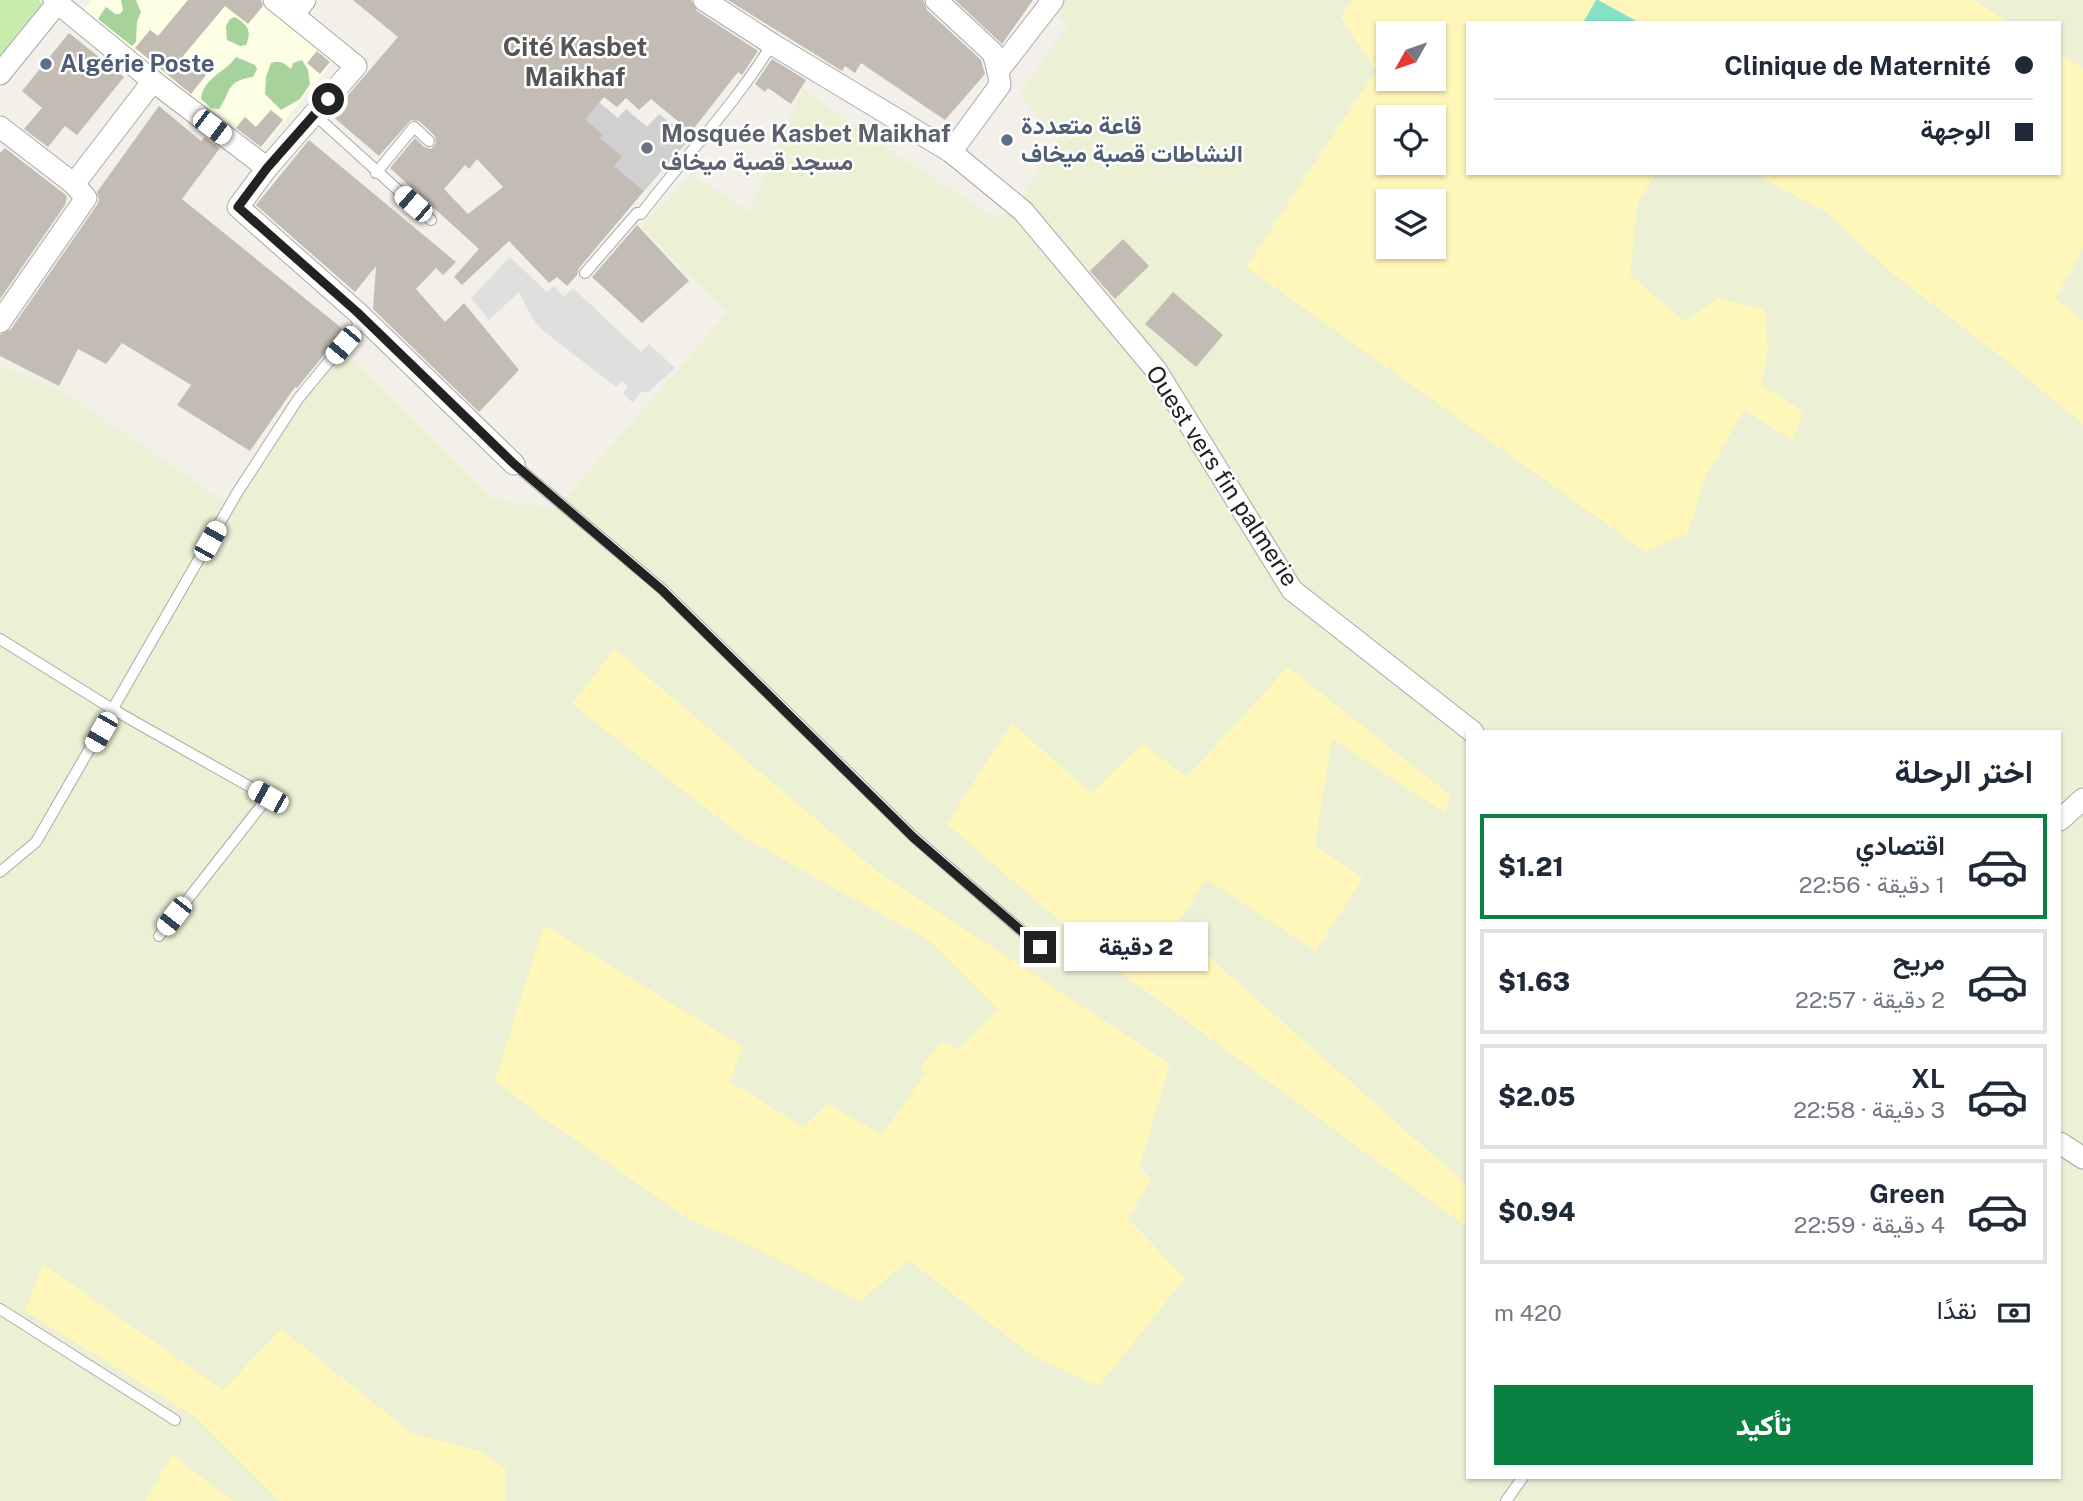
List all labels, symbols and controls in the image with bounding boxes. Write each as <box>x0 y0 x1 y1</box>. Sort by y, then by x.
north arrow <box>1376 21 1446 91</box>
map controls <box>1376 21 1446 259</box>
district label: Cité Kasbet Maikhaf <box>503 31 647 92</box>
place label: Algérie Poste <box>60 49 215 77</box>
text: Clinique de Maternité <box>1724 50 1991 81</box>
marker: Algérie Poste <box>38 56 54 72</box>
route start <box>312 83 344 115</box>
button: locate <box>1376 105 1446 175</box>
car <box>189 106 236 148</box>
place label: قاعة متعددة النشاطات قصبة ميخاف <box>1021 111 1243 168</box>
text: الوجهة <box>1920 114 1991 145</box>
place label: Mosquée Kasbet Maikhaf مسجد قصبة ميخاف <box>661 119 951 176</box>
marker: قاعة متعددة النشاطات قصبة ميخاف <box>999 132 1015 148</box>
marker: Mosquée Kasbet Maikhaf مسجد قصبة ميخاف <box>639 140 655 156</box>
car <box>391 182 436 226</box>
button: layers <box>1376 189 1446 259</box>
car <box>322 322 365 368</box>
street label: Ouest vers fin palmerie <box>1141 360 1305 591</box>
car <box>191 518 230 564</box>
car <box>82 709 121 755</box>
text: اختر الرحلة <box>1895 753 2033 790</box>
car <box>245 778 292 816</box>
text: اقتصادي <box>1856 830 1945 861</box>
icon: car <box>1966 835 2029 898</box>
text: $1.21 <box>1498 851 1564 882</box>
text: 1 دقيقة · 22:56 <box>1799 871 1945 898</box>
car <box>153 893 196 939</box>
callout: 2 دقيقة <box>1064 922 1208 972</box>
route end <box>1024 931 1056 963</box>
text: 2 دقيقة <box>1099 933 1173 960</box>
text: مريح <box>1893 945 1945 976</box>
icon: car <box>1966 950 2029 1013</box>
text: $1.63 <box>1498 966 1570 997</box>
text: 2 دقيقة · 22:57 <box>1795 986 1945 1013</box>
text: XL <box>1911 1063 1945 1094</box>
icon: car <box>1966 1065 2029 1128</box>
text: $2.05 <box>1498 1081 1576 1112</box>
text: 3 دقيقة · 22:58 <box>1793 1096 1945 1123</box>
text: Green <box>1869 1178 1945 1209</box>
icon: car <box>1966 1180 2029 1243</box>
text: $0.94 <box>1498 1196 1575 1227</box>
text: 4 دقيقة · 22:59 <box>1794 1211 1945 1238</box>
text: نقدًا <box>1937 1294 1977 1325</box>
icon: cash <box>1995 1294 2033 1332</box>
text: 420 m <box>1494 1299 1562 1326</box>
button: تأكيد <box>1494 1385 2033 1465</box>

